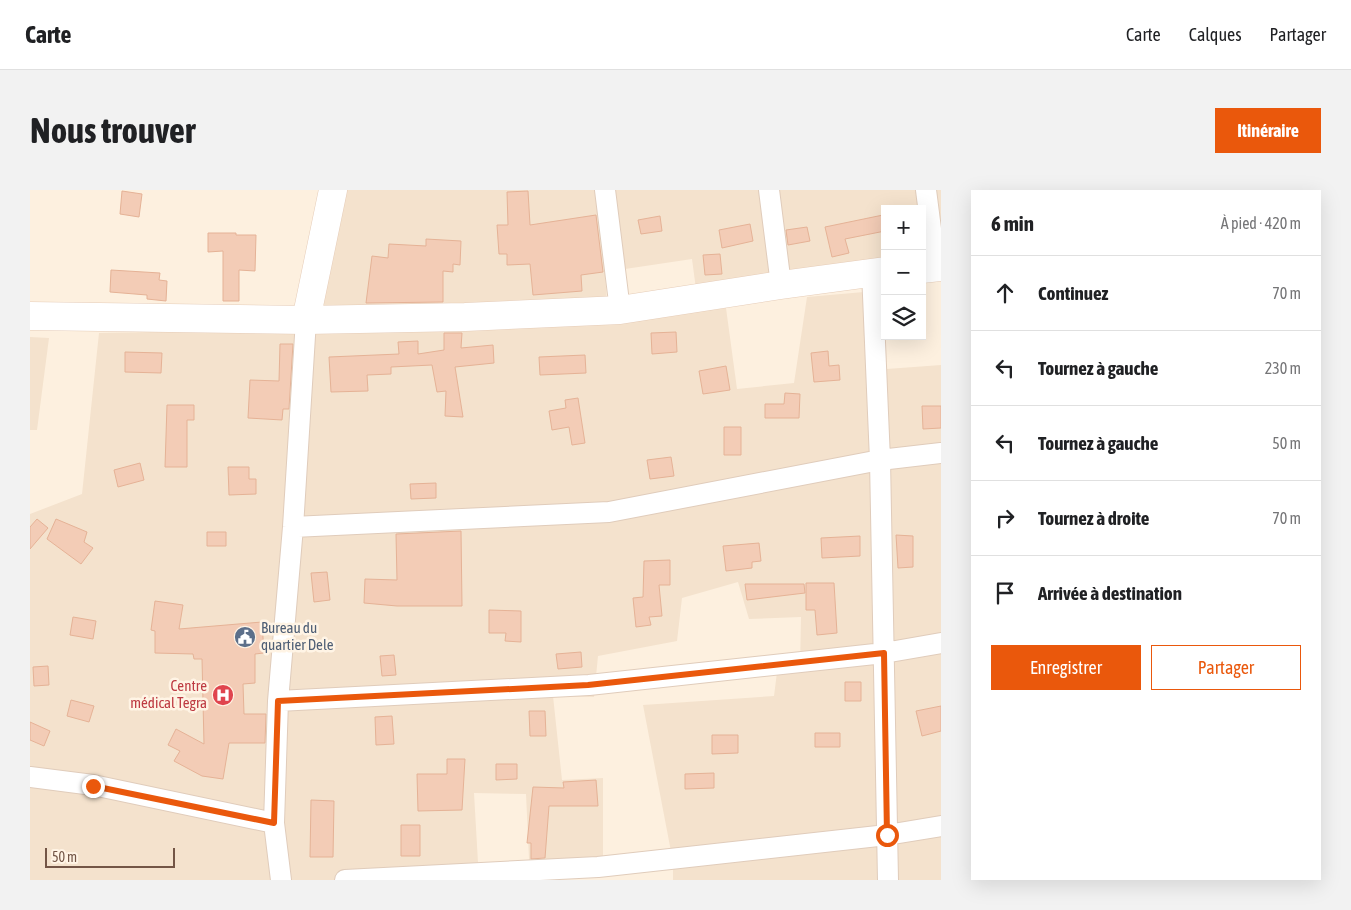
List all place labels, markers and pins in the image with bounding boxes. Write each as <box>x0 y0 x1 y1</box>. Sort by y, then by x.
place label: Bureau du quartier Dele <box>261 619 334 653</box>
public building icon: Bureau du quartier Dele <box>233 625 257 649</box>
place label: Centre médical Tegra <box>130 677 207 711</box>
hospital icon: Centre médical Tegra <box>211 683 235 707</box>

